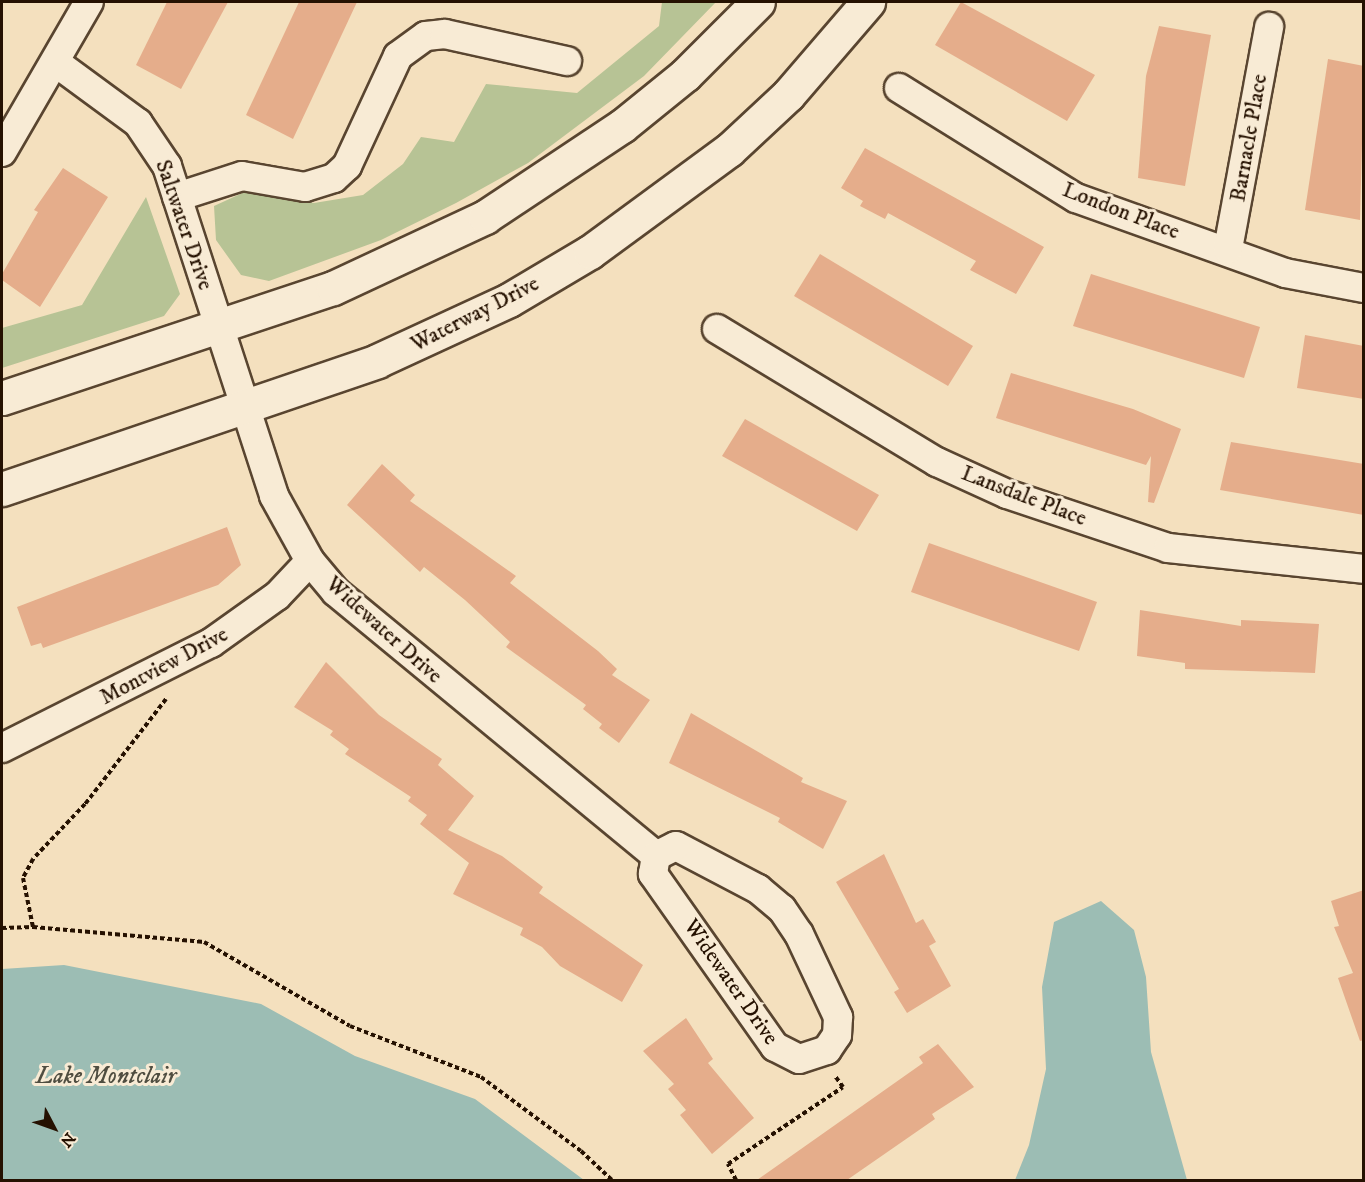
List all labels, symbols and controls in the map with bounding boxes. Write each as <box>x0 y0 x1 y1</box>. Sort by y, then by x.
street label: Barnacle Place <box>1225 72 1273 204</box>
street label: Saltwater Drive <box>149 156 219 294</box>
street label: London Place <box>1059 177 1183 245</box>
street label: Waterway Drive <box>407 270 543 358</box>
street label: Lansdale Place <box>958 460 1090 532</box>
street label: Widewater Drive <box>320 571 448 689</box>
street label: Montview Drive <box>96 621 232 711</box>
street label: Widewater Drive <box>678 914 784 1050</box>
water label: Lake Montclair <box>36 1063 176 1091</box>
north arrow <box>24 1098 84 1158</box>
text: N <box>56 1128 79 1151</box>

